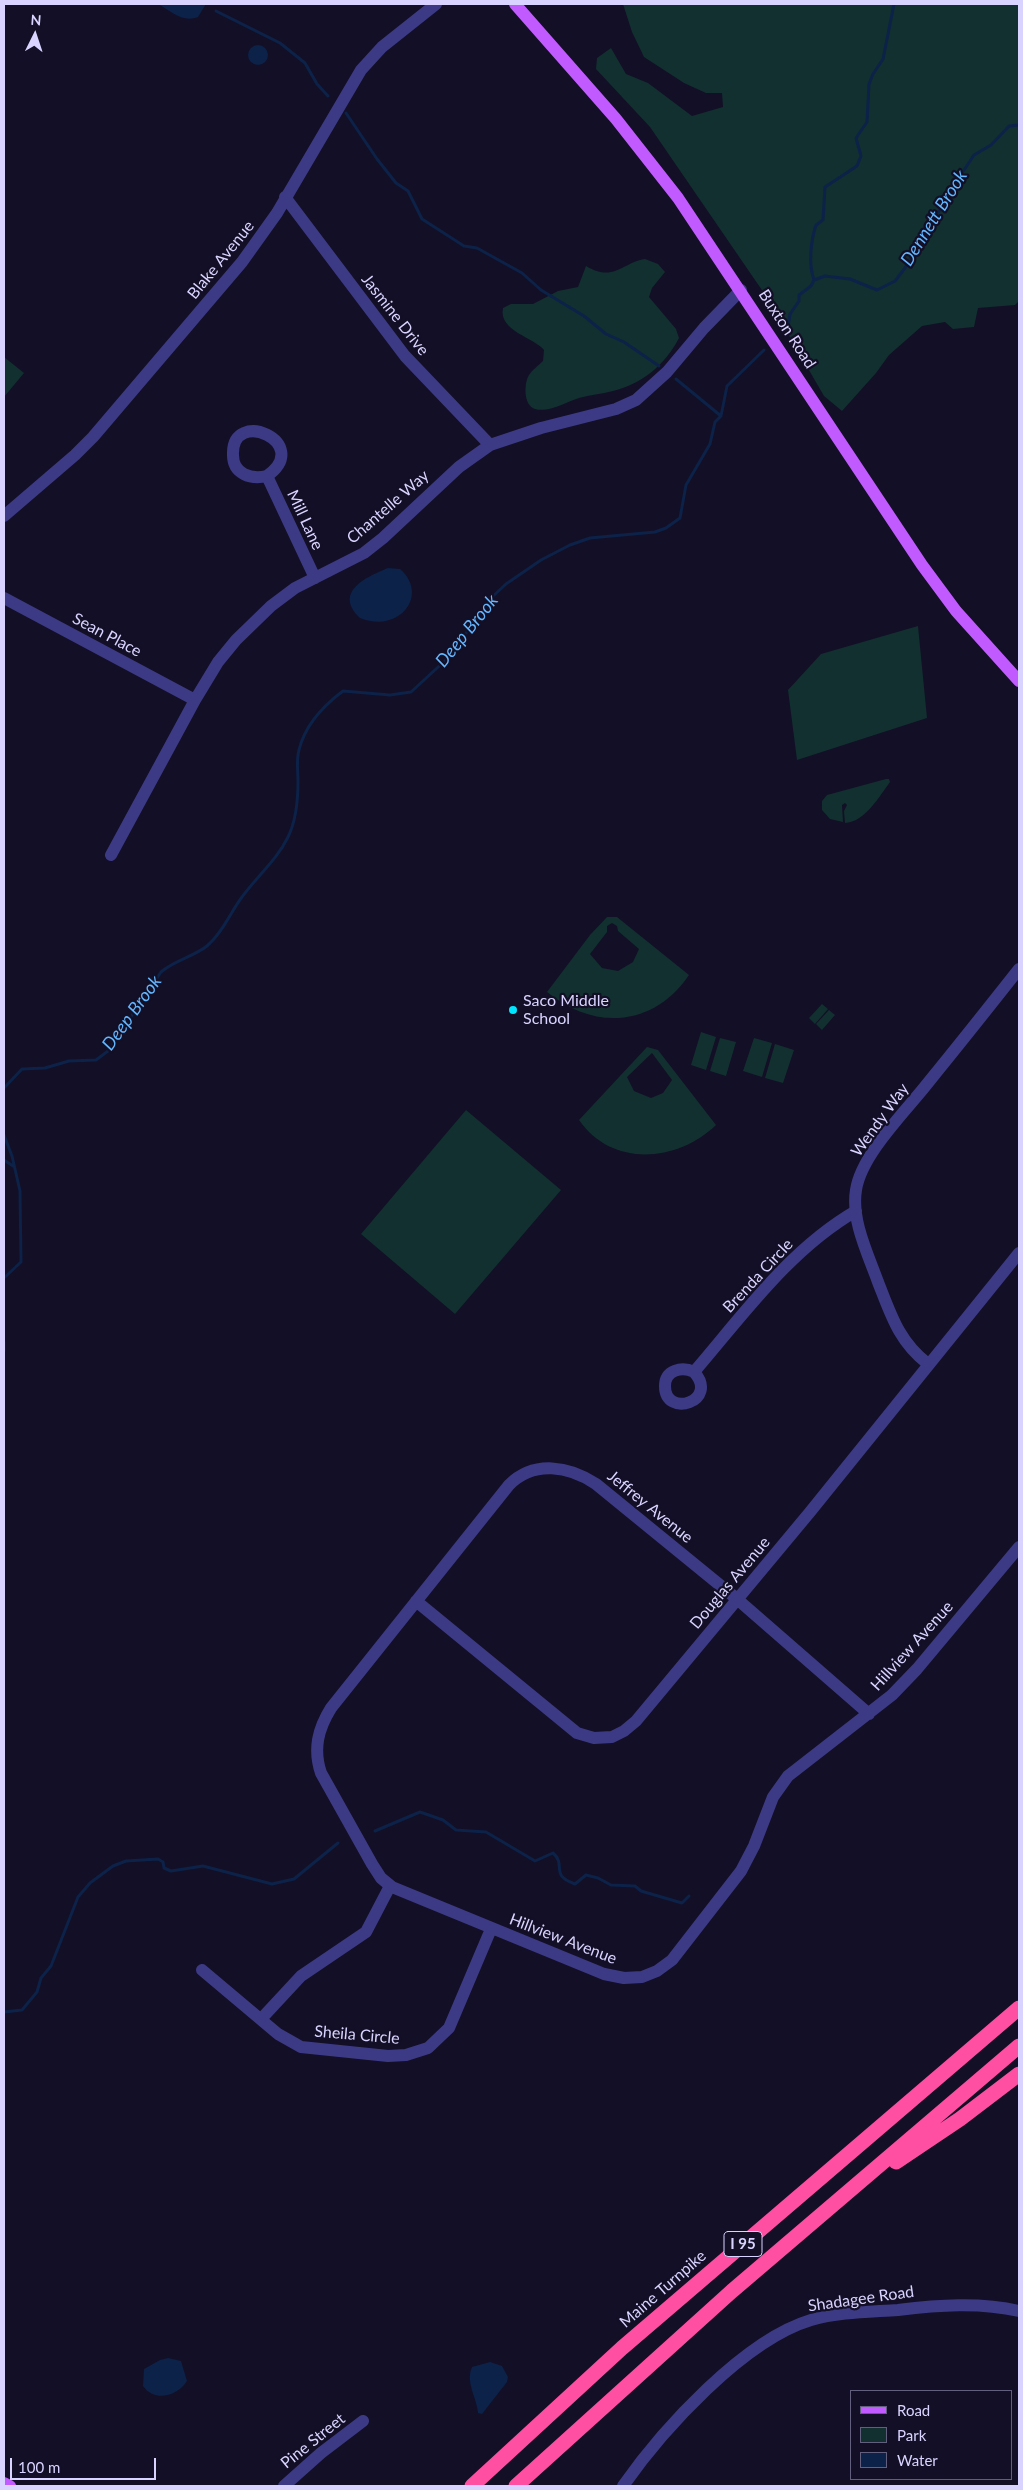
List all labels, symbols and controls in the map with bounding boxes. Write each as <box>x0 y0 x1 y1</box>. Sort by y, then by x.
north arrow <box>10 10 60 60</box>
text: N <box>30 11 42 28</box>
water label: Dennett Brook <box>896 166 972 270</box>
street label: Blake Avenue <box>184 217 258 303</box>
street label: Jasmine Drive <box>357 271 433 359</box>
street label: Buxton Road <box>754 286 820 372</box>
street label: Chantelle Way <box>343 466 433 548</box>
street label: Mill Lane <box>283 487 327 553</box>
water label: Deep Brook <box>431 590 503 672</box>
street label: Sean Place <box>69 609 145 661</box>
water label: Deep Brook <box>98 971 166 1055</box>
place label: Saco Middle School <box>523 991 609 1029</box>
marker: Saco Middle School <box>507 1004 519 1016</box>
street label: Wendy Way <box>847 1080 913 1160</box>
street label: Brenda Circle <box>719 1235 797 1317</box>
street label: Jeffrey Avenue <box>603 1467 697 1547</box>
street label: Douglas Avenue <box>686 1533 774 1633</box>
street label: Hillview Avenue <box>867 1597 957 1695</box>
street label: Hillview Avenue <box>507 1910 619 1968</box>
street label: Sheila Circle <box>314 2022 400 2048</box>
road number: I 95 <box>724 2232 762 2256</box>
street label: Maine Turnpike <box>616 2246 710 2332</box>
street label: Shadagee Road <box>807 2282 915 2316</box>
legend <box>850 2390 1013 2480</box>
text: Road <box>897 2401 930 2419</box>
street label: Pine Street <box>277 2409 349 2473</box>
text: Park <box>897 2426 926 2444</box>
scale bar <box>12 2448 159 2480</box>
text: Water <box>897 2451 938 2469</box>
text: 100 m <box>18 2458 60 2476</box>

